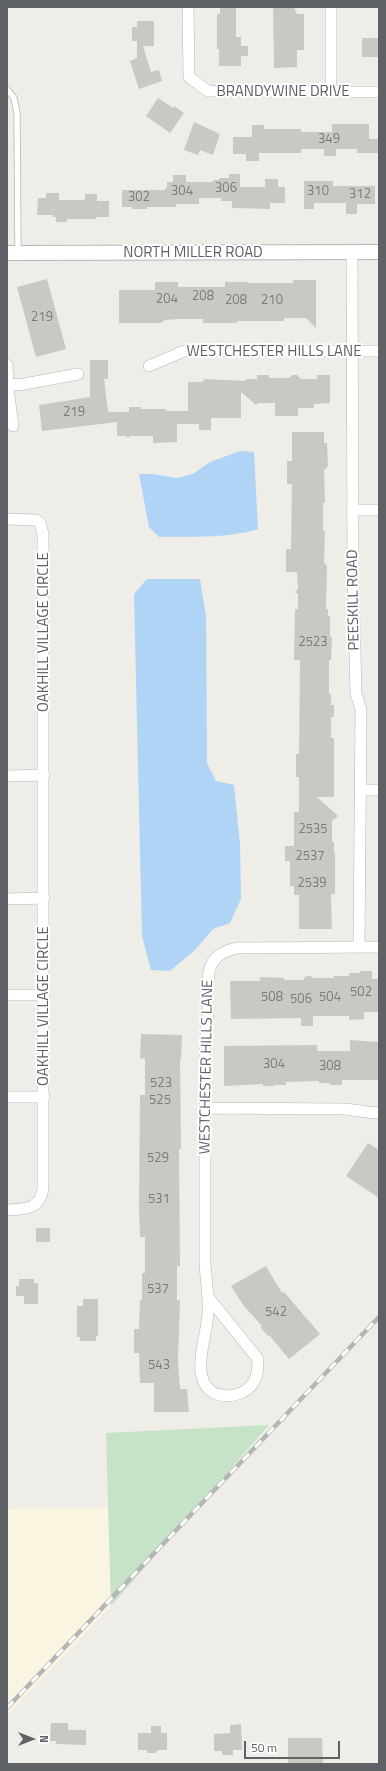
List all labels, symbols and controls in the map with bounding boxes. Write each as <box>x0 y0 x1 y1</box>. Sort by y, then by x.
street label: BRANDYWINE DRIVE <box>216 83 350 101</box>
house number: 349 <box>318 132 340 148</box>
house number: 306 <box>215 181 237 197</box>
house number: 304 <box>171 184 193 200</box>
house number: 310 <box>307 184 329 200</box>
house number: 312 <box>349 187 371 203</box>
house number: 302 <box>128 190 150 206</box>
street label: NORTH MILLER ROAD <box>123 244 263 262</box>
house number: 208 <box>192 289 214 305</box>
house number: 204 <box>156 292 178 308</box>
house number: 208 <box>225 293 247 309</box>
house number: 210 <box>261 293 283 309</box>
house number: 219 <box>31 310 53 326</box>
street label: WESTCHESTER HILLS LANE <box>187 343 361 361</box>
house number: 219 <box>63 405 85 421</box>
street label: PEESKILL ROAD <box>344 549 364 651</box>
street label: OAKHILL VILLAGE CIRCLE <box>35 552 53 712</box>
house number: 2523 <box>298 635 328 651</box>
house number: 2535 <box>298 822 328 838</box>
house number: 2537 <box>295 849 325 865</box>
house number: 2539 <box>297 876 327 892</box>
street label: OAKHILL VILLAGE CIRCLE <box>35 926 53 1086</box>
street label: WESTCHESTER HILLS LANE <box>196 979 218 1155</box>
house number: 502 <box>350 985 372 1001</box>
house number: 508 <box>261 990 283 1006</box>
house number: 504 <box>319 990 341 1006</box>
house number: 506 <box>290 992 312 1008</box>
house number: 304 <box>263 1057 285 1073</box>
house number: 308 <box>319 1059 341 1075</box>
house number: 523 <box>150 1076 172 1092</box>
house number: 525 <box>149 1093 171 1109</box>
house number: 529 <box>147 1151 169 1167</box>
house number: 531 <box>148 1192 170 1208</box>
house number: 537 <box>147 1282 169 1298</box>
house number: 542 <box>265 1305 287 1321</box>
house number: 543 <box>148 1358 170 1374</box>
north arrow <box>12 1719 52 1759</box>
scale bar <box>246 1733 342 1759</box>
text: N <box>36 1735 52 1743</box>
text: 50 m <box>251 1738 277 1757</box>

